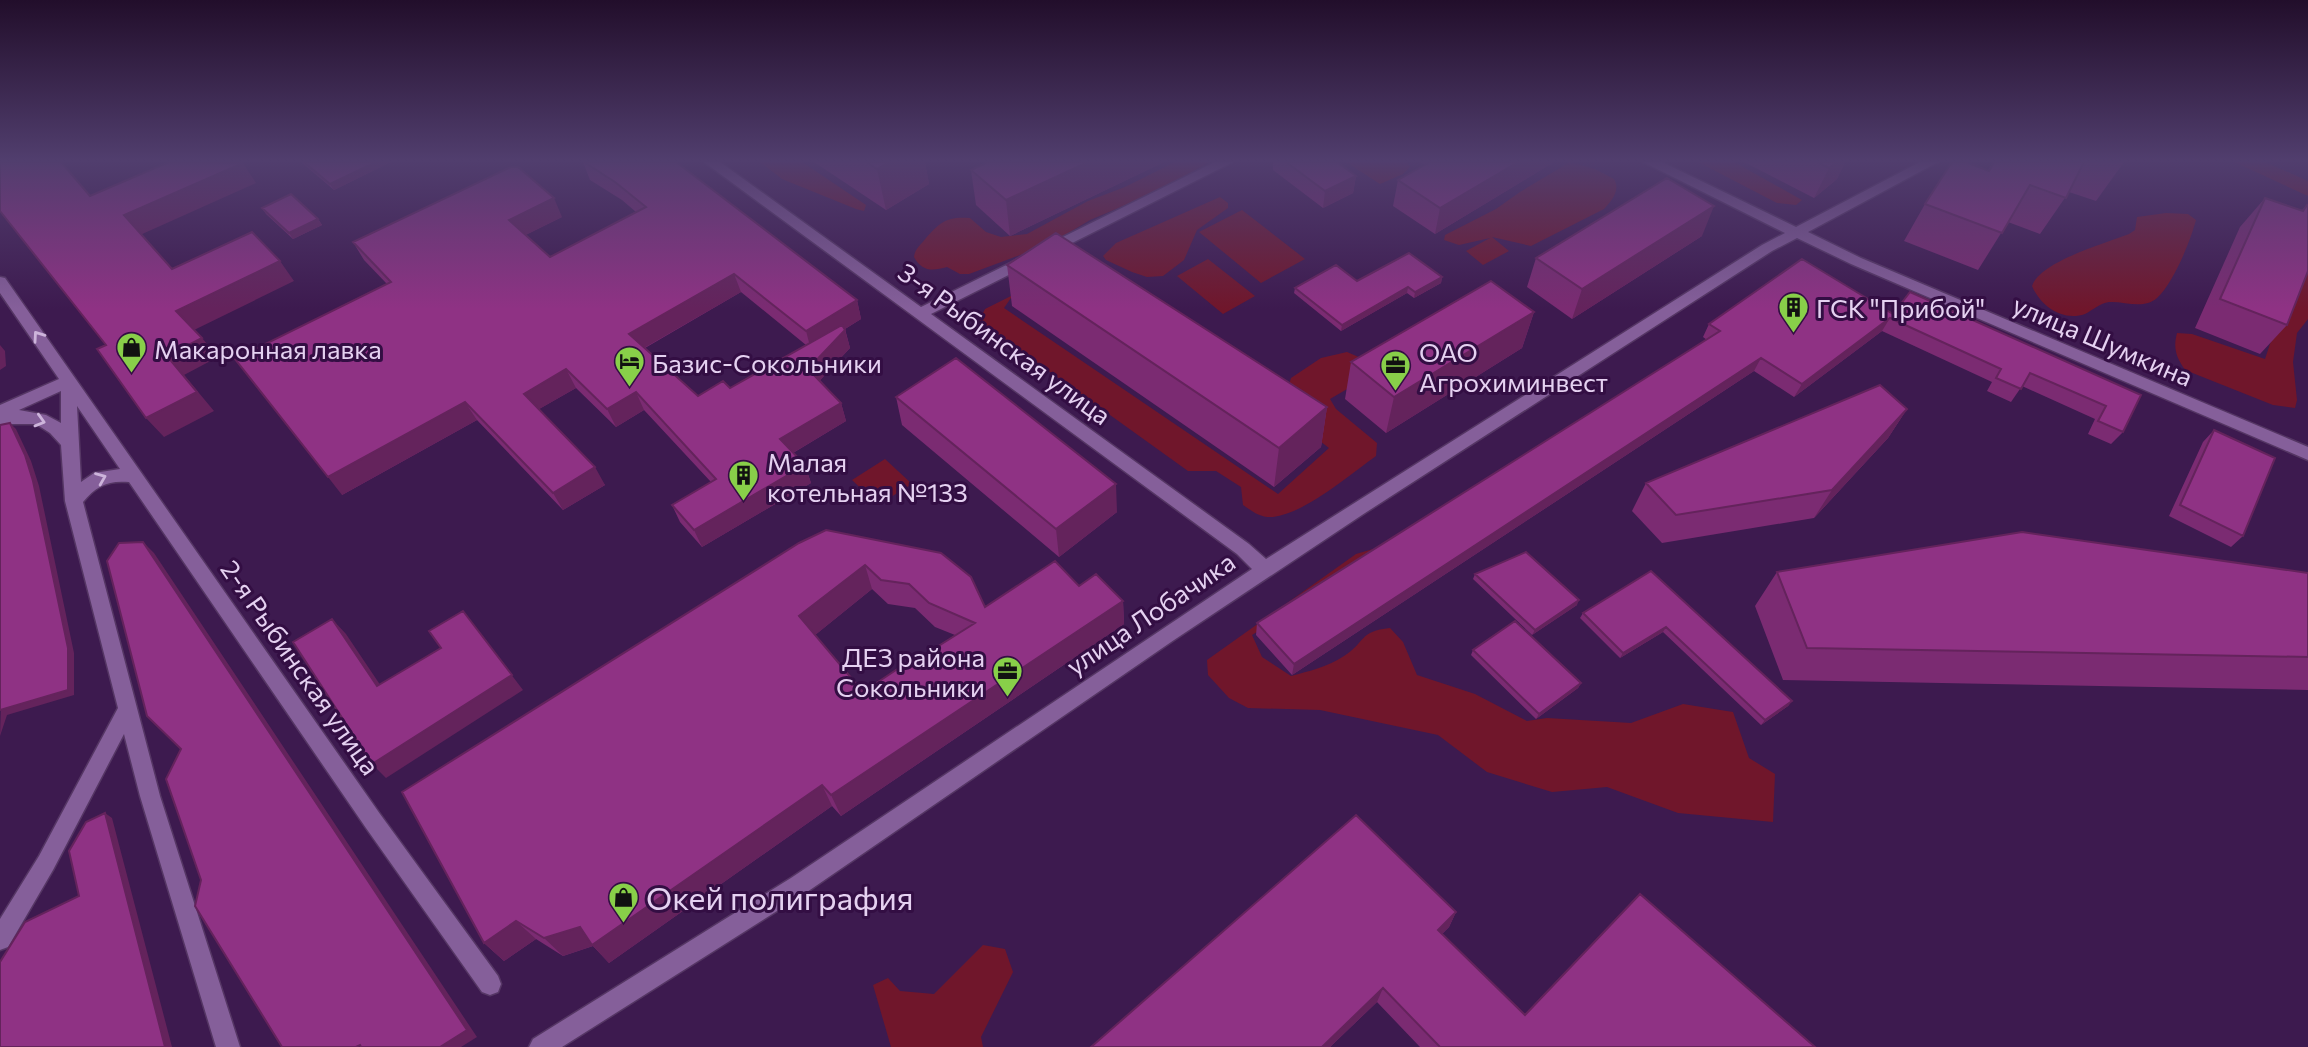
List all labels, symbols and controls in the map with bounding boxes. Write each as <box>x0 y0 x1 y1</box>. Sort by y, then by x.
street label: 3-я Рыбинская улица <box>893 255 1117 431</box>
street label: улица Шумкина <box>2008 288 2198 392</box>
building icon: ГСК "Прибой" <box>1776 290 1810 334</box>
place label: ГСК "Прибой" <box>1816 292 1985 323</box>
one-way arrow <box>34 331 46 344</box>
shop icon: Макаронная лавка <box>114 331 148 375</box>
place label: Макаронная лавка <box>154 333 382 364</box>
place label: ОАО Агрохиминвест <box>1419 336 1608 397</box>
hotel icon: Базис-Сокольники <box>612 345 646 389</box>
place label: Базис-Сокольники <box>652 347 882 378</box>
office icon: ОАО Агрохиминвест <box>1379 349 1413 393</box>
one-way arrow <box>33 413 45 427</box>
place label: Малая котельная №133 <box>767 446 968 507</box>
building icon: Малая котельная №133 <box>727 459 761 503</box>
one-way arrow <box>94 472 106 486</box>
street label: улица Лобачика <box>1060 545 1240 681</box>
street label: 2-я Рыбинская улица <box>215 554 387 780</box>
place label: ДЕЗ района Сокольники <box>836 641 985 702</box>
office icon: ДЕЗ района Сокольники <box>991 654 1025 698</box>
place label: Окей полиграфия <box>646 877 914 917</box>
shop icon: Окей полиграфия <box>606 880 640 924</box>

